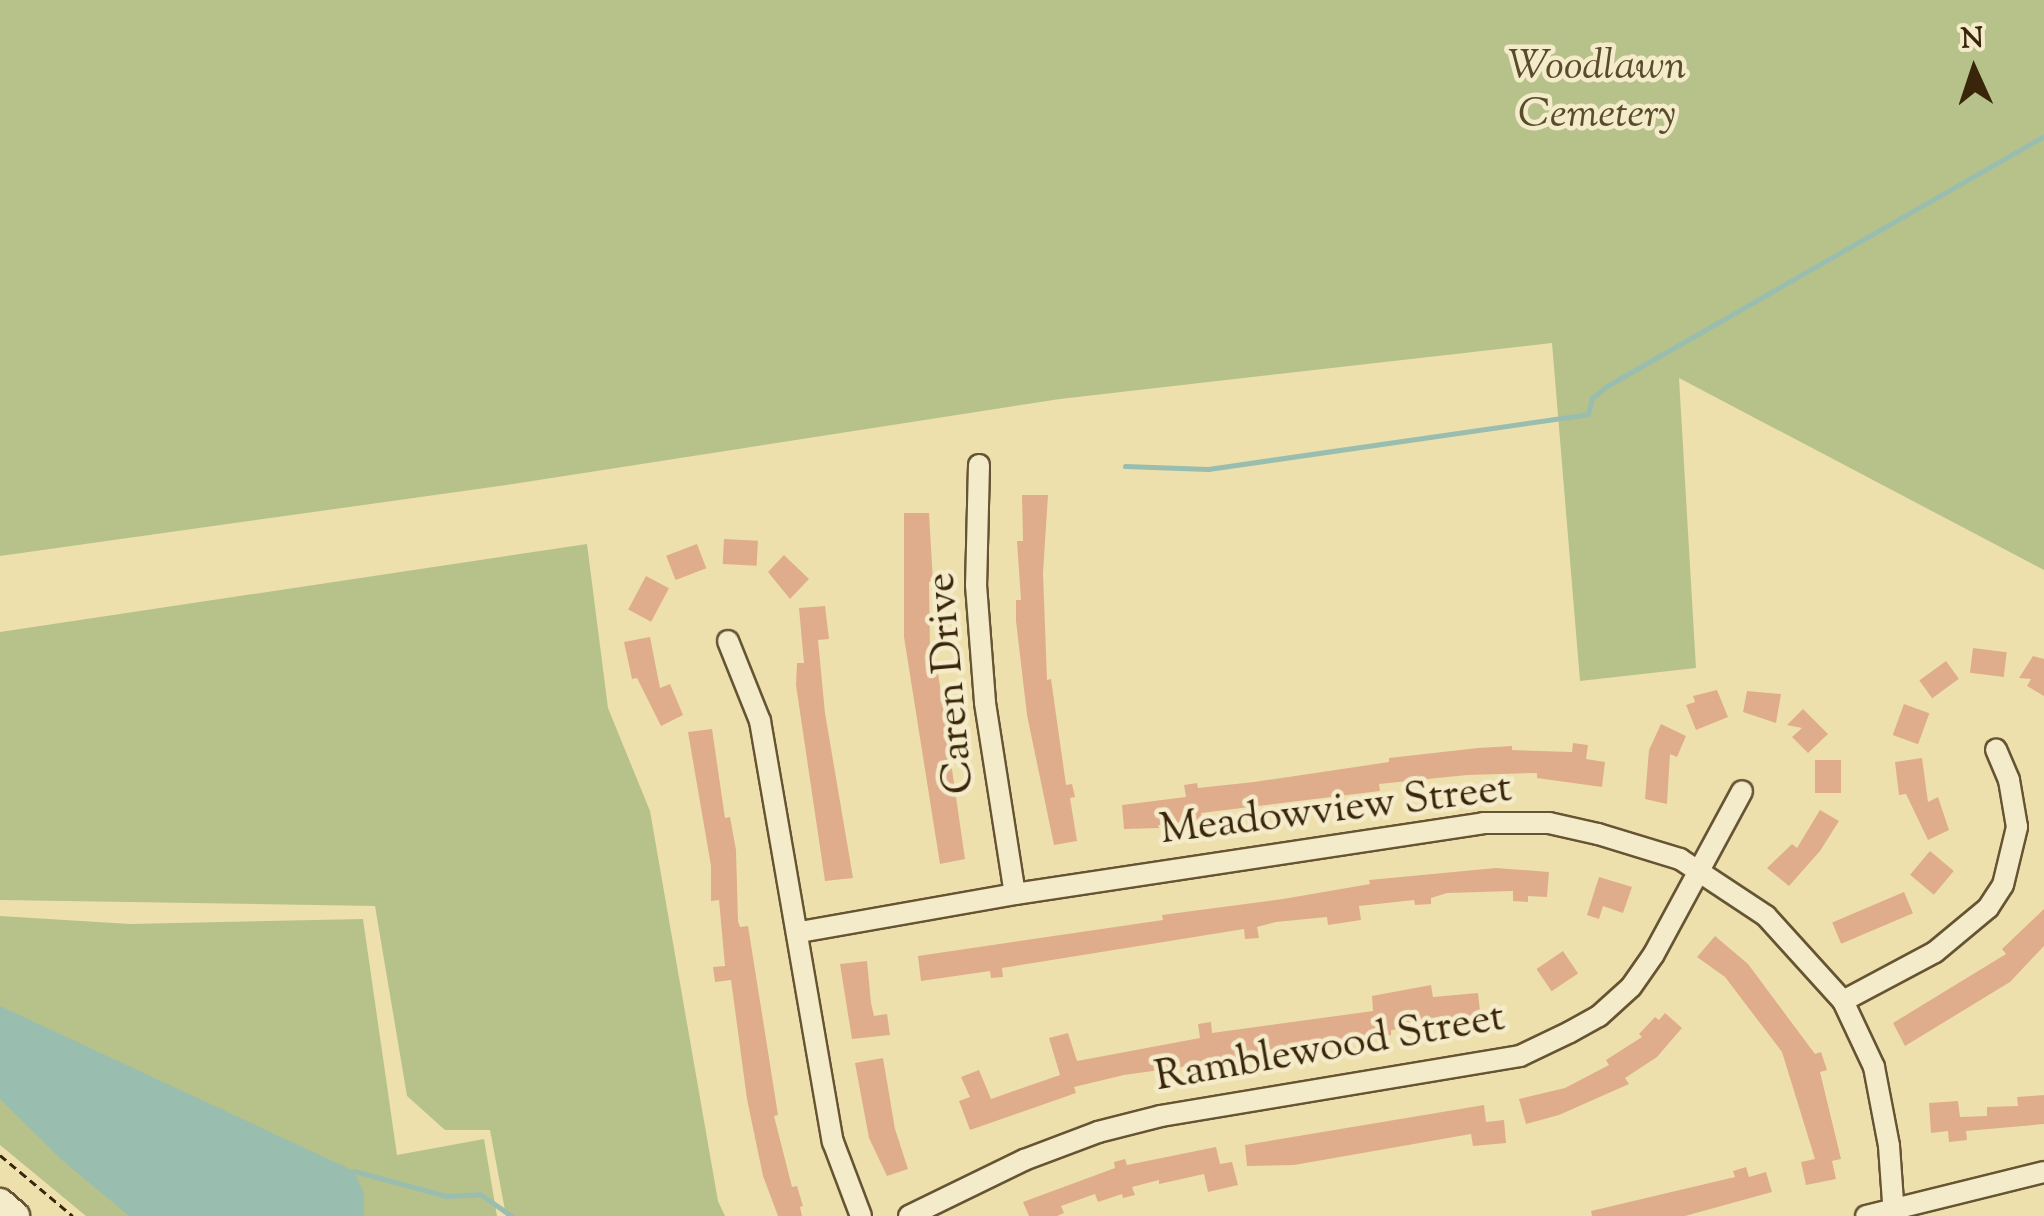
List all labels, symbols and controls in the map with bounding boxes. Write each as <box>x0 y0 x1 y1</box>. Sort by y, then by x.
text: N <box>1960 19 1985 61</box>
north arrow <box>1924 20 2024 120</box>
park label: Woodlawn Cemetery <box>1508 43 1686 142</box>
street label: Caren Drive <box>917 570 987 796</box>
street label: Meadowview Street <box>1157 764 1515 858</box>
street label: Ramblewood Street <box>1151 993 1509 1105</box>

